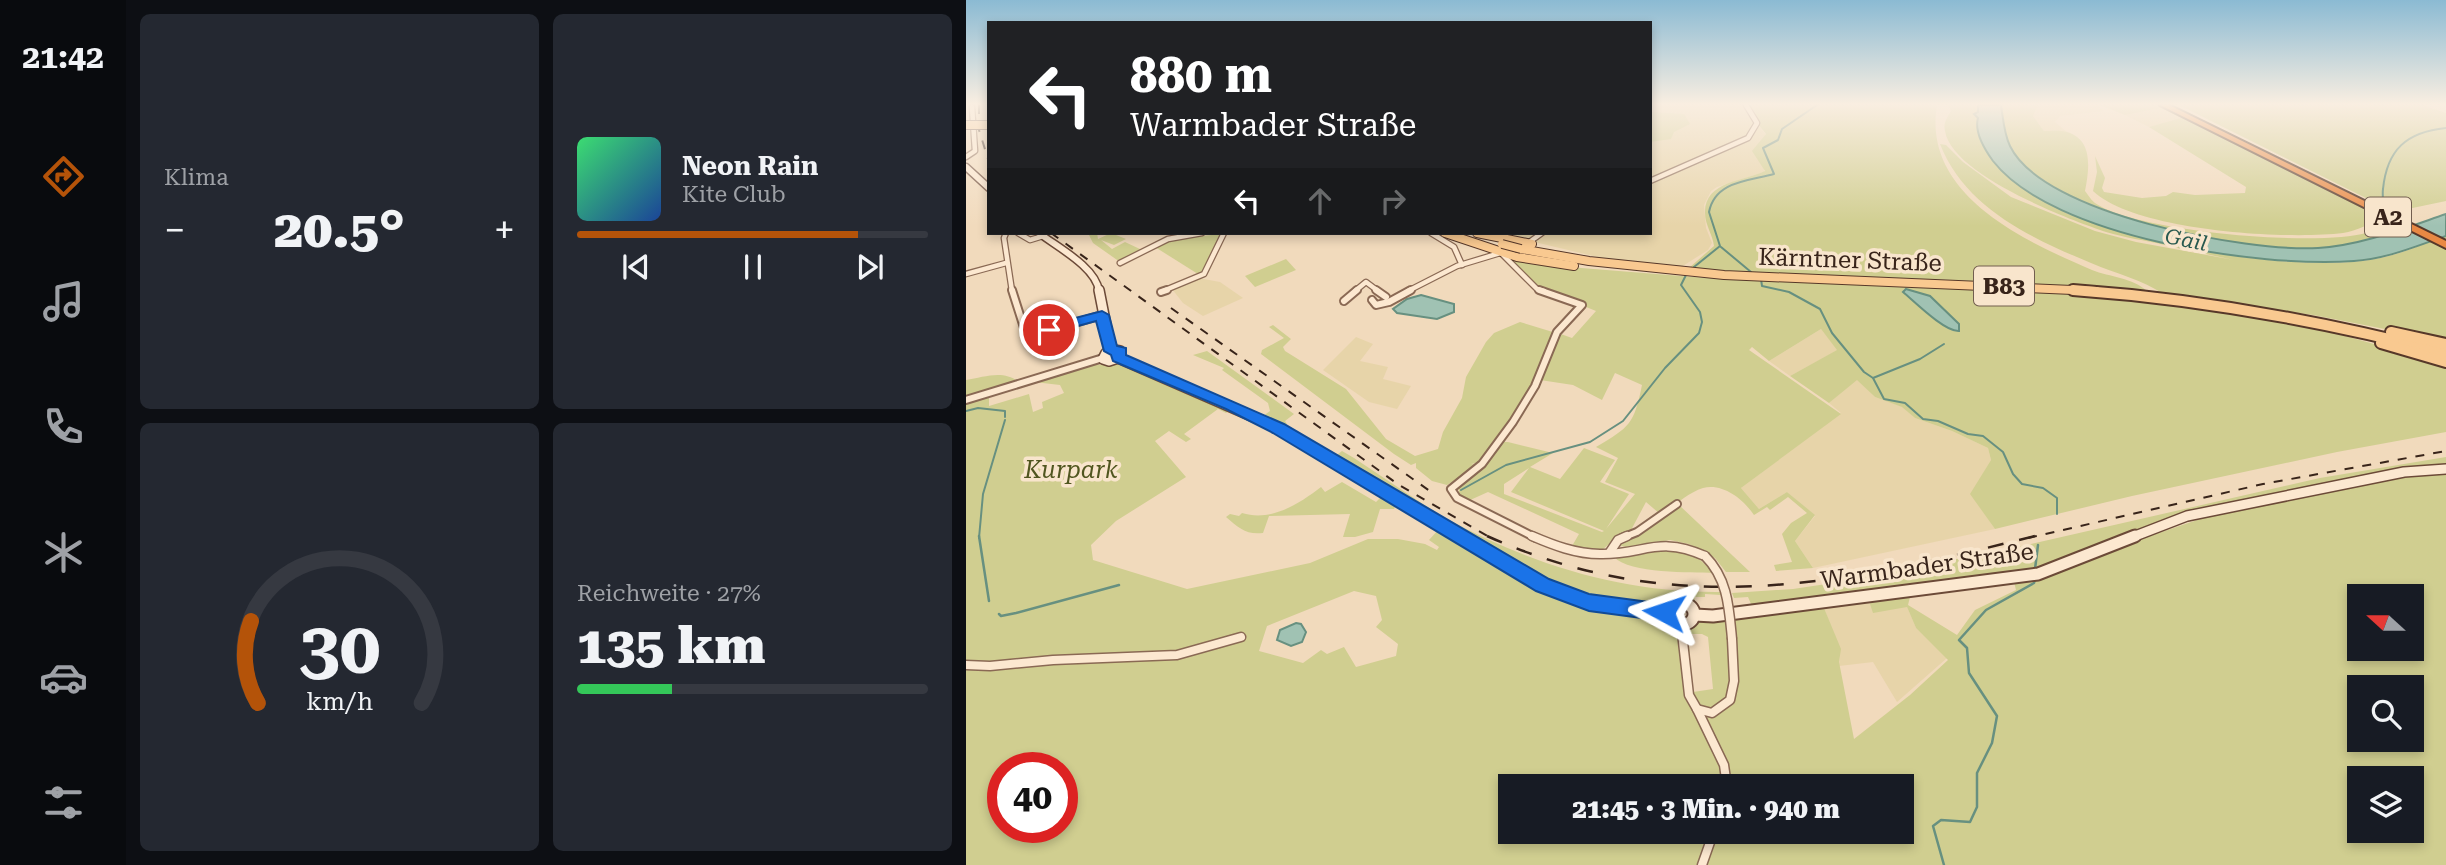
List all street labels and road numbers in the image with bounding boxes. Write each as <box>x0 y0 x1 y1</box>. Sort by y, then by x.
road number: A2 <box>2365 198 2411 236</box>
street label: Kärntner Straße <box>1758 243 1942 277</box>
road number: B83 <box>1974 266 2034 306</box>
street label: Warmbader Straße <box>1819 537 2035 595</box>

